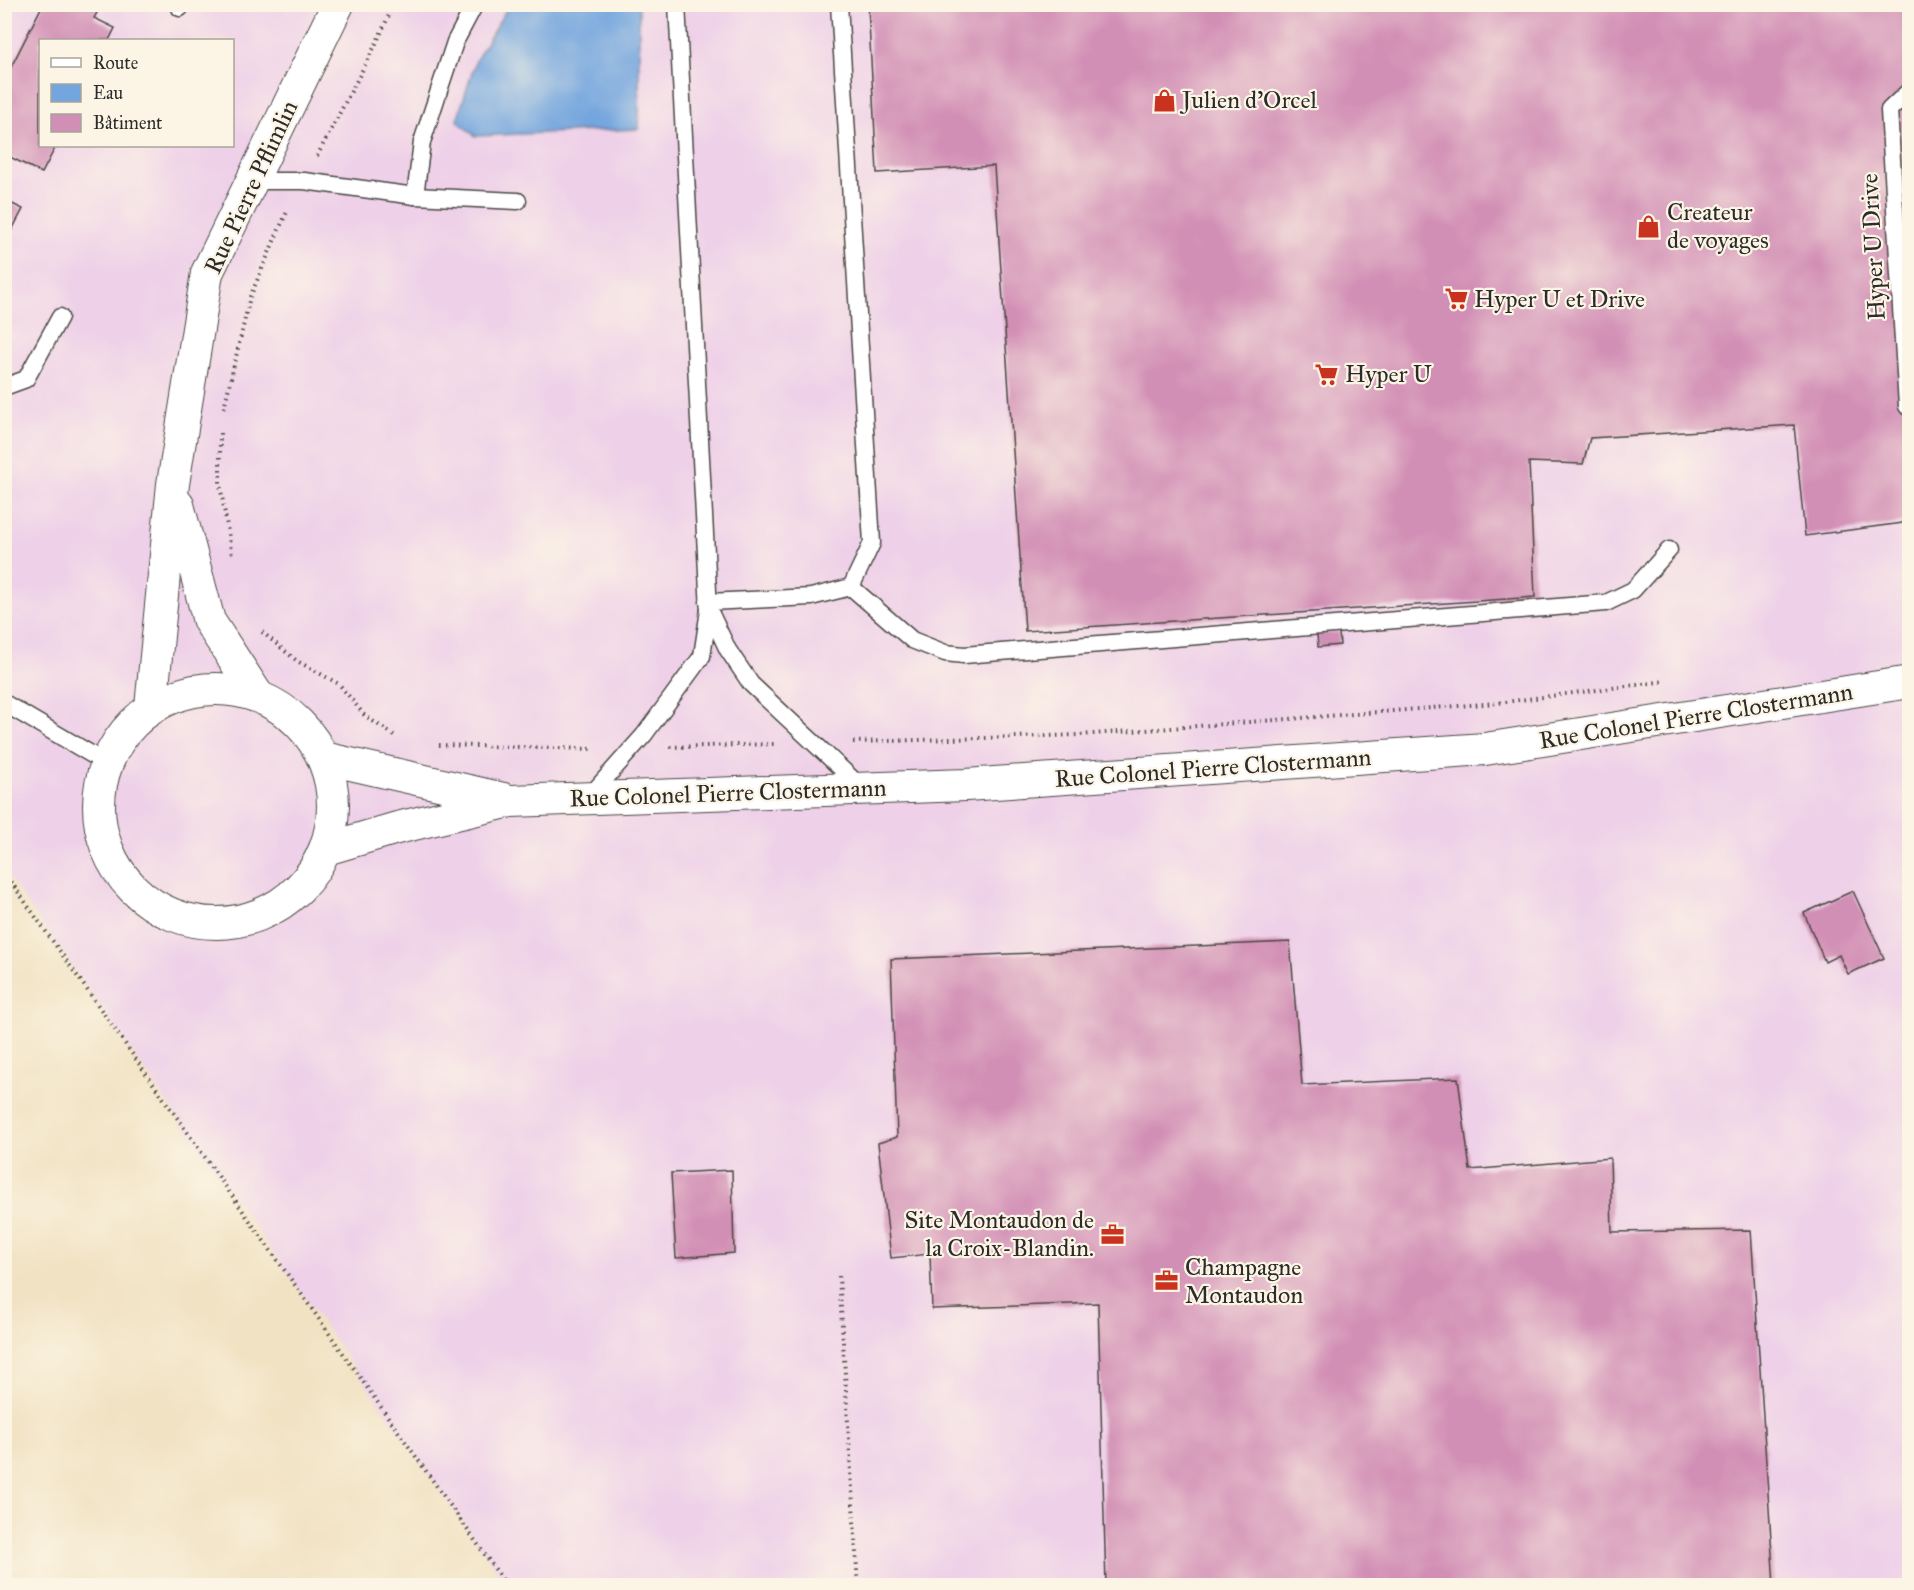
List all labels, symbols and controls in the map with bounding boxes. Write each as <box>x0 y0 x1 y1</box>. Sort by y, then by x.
legend <box>39 39 234 147</box>
text: Route <box>93 52 138 74</box>
text: Eau <box>93 82 123 104</box>
place label: Julien d'Orcel <box>1179 85 1317 115</box>
shop icon: Julien d'Orcel <box>1151 87 1177 113</box>
street label: Rue Pierre Pflimlin <box>198 95 304 279</box>
text: Bâtiment <box>93 112 163 134</box>
street label: Hyper U Drive <box>1854 173 1892 321</box>
place label: Createur de voyages <box>1667 197 1769 255</box>
shop icon: Createur de voyages <box>1636 213 1662 239</box>
place label: Hyper U et Drive <box>1474 284 1645 314</box>
supermarket icon: Hyper U et Drive <box>1443 286 1469 312</box>
place label: Hyper U <box>1345 359 1432 389</box>
supermarket icon: Hyper U <box>1314 361 1340 387</box>
street label: Rue Colonel Pierre Clostermann <box>1537 676 1855 756</box>
street label: Rue Colonel Pierre Clostermann <box>1054 742 1372 794</box>
street label: Rue Colonel Pierre Clostermann <box>569 772 887 814</box>
place label: Site Montaudon de la Croix-Blandin. <box>905 1205 1094 1263</box>
office icon: Site Montaudon de la Croix-Blandin. <box>1099 1221 1125 1247</box>
place label: Champagne Montaudon <box>1185 1252 1303 1310</box>
office icon: Champagne Montaudon <box>1154 1268 1180 1294</box>

